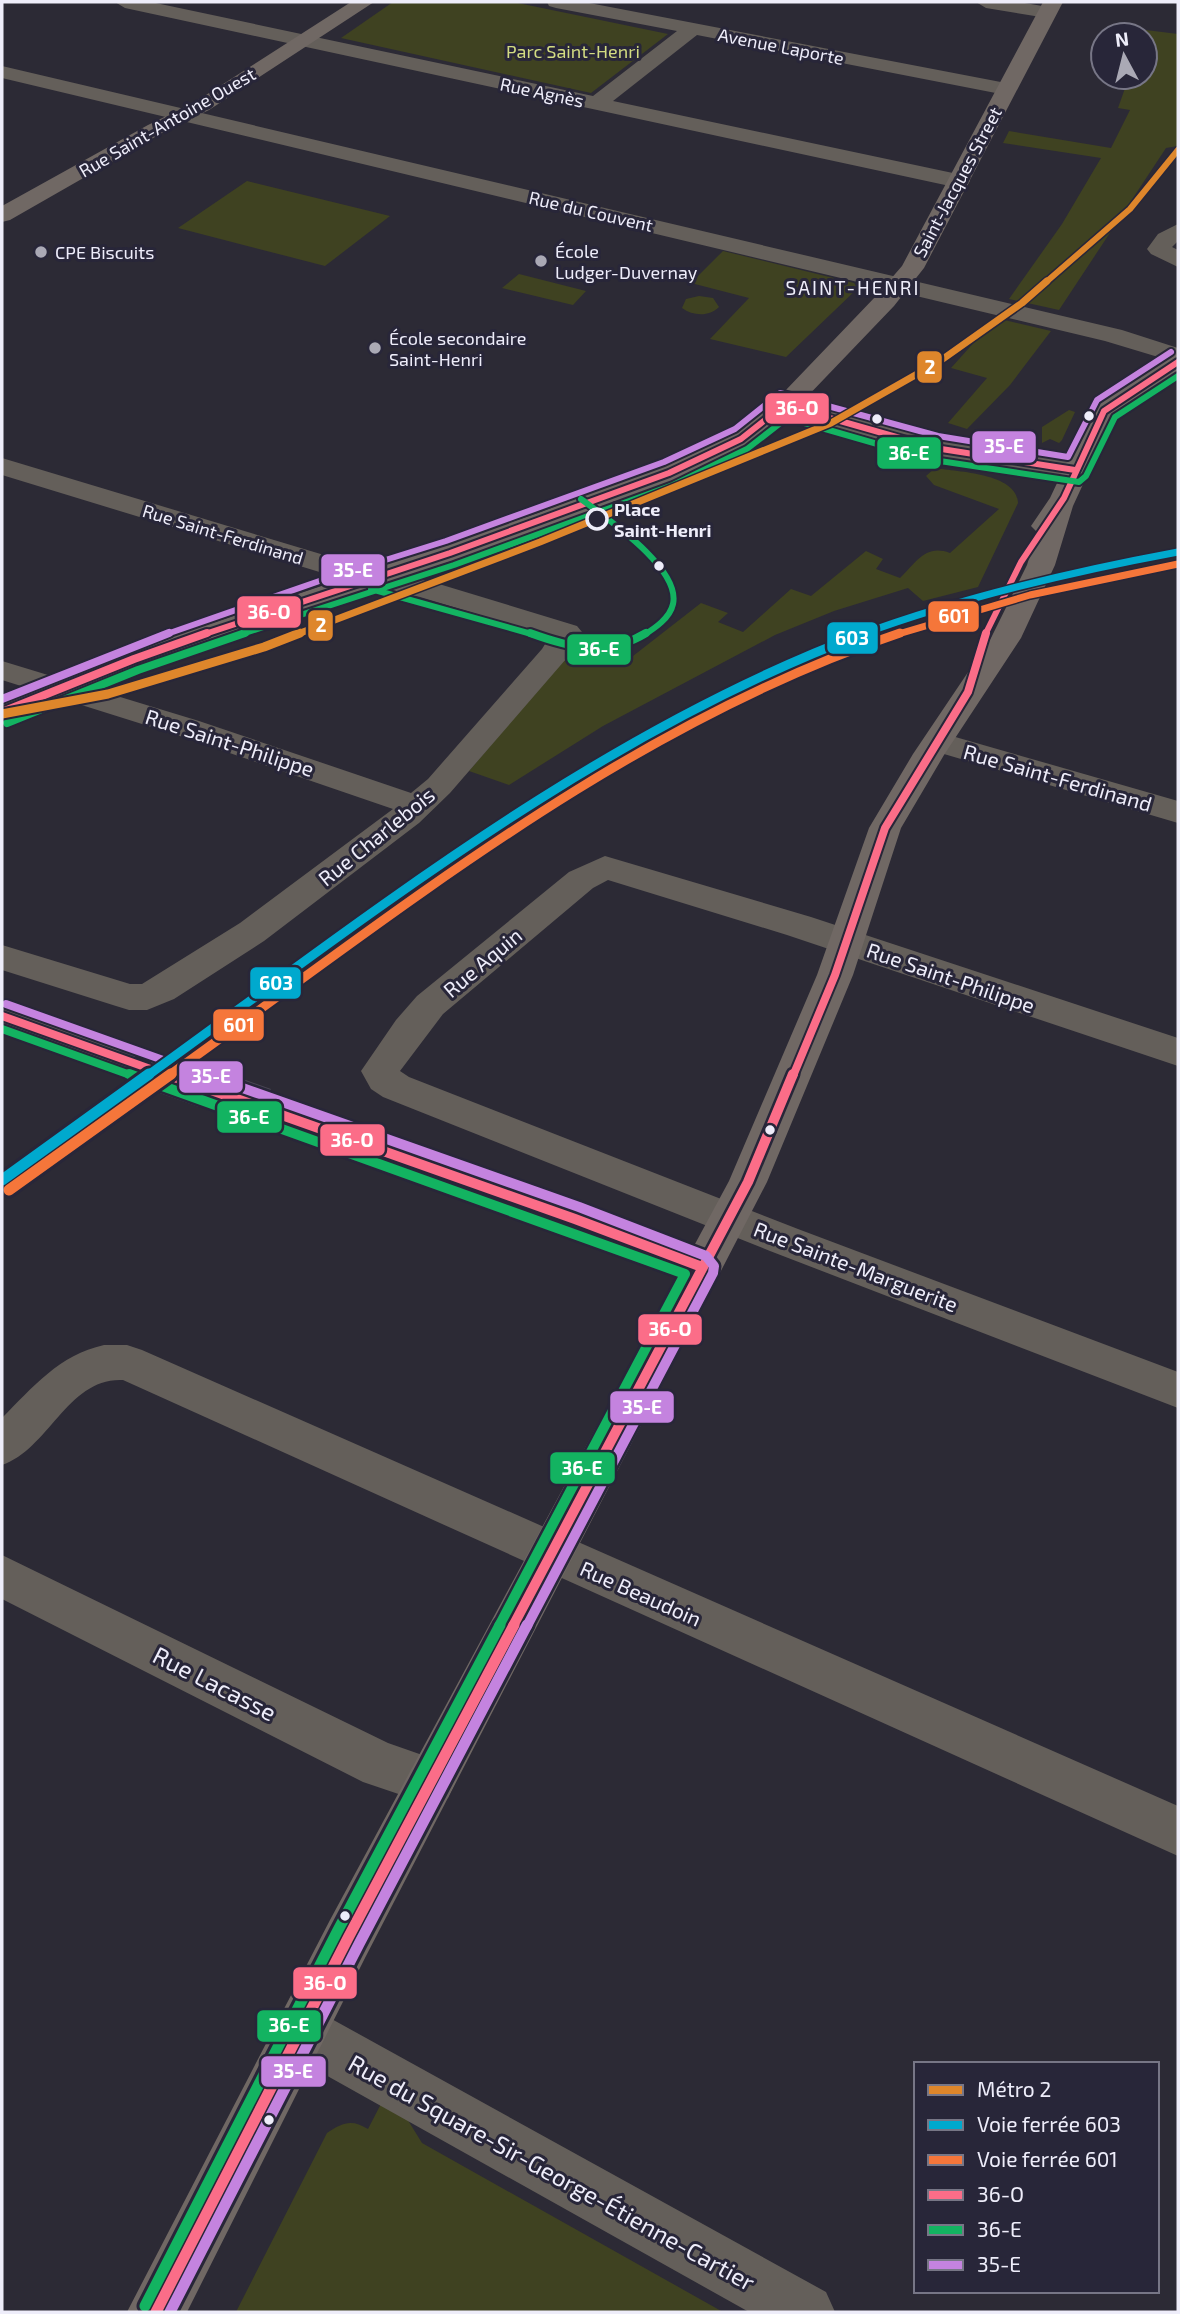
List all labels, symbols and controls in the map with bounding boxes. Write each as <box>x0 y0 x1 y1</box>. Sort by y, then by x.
north arrow <box>1089 21 1159 91</box>
street label: Avenue Laporte <box>716 23 846 69</box>
text: N <box>1114 26 1130 51</box>
park label: Parc Saint-Henri <box>506 40 640 62</box>
street label: Rue Saint-Antoine Ouest <box>75 62 259 182</box>
street label: Rue Agnès <box>498 72 586 112</box>
street label: Saint-Jacques Street <box>908 103 1006 261</box>
street label: Rue du Couvent <box>527 186 655 236</box>
place label: École Ludger-Duvernay <box>555 240 698 283</box>
place label: CPE Biscuits <box>55 241 154 263</box>
marker: CPE Biscuits <box>33 244 49 260</box>
marker: École Ludger-Duvernay <box>533 253 549 269</box>
district label: SAINT-HENRI <box>786 276 920 299</box>
place label: École secondaire Saint-Henri <box>389 327 526 370</box>
marker: École secondaire Saint-Henri <box>367 340 383 356</box>
line badge: 2 <box>916 350 943 384</box>
text: 2 <box>924 355 936 378</box>
line badge: 36-O <box>764 392 830 425</box>
text: 36-O <box>776 396 818 419</box>
unlabelled marker <box>1082 409 1096 423</box>
unlabelled marker <box>870 412 884 426</box>
line badge: 35-E <box>971 430 1037 464</box>
text: 35-E <box>984 434 1024 457</box>
line badge: 36-E <box>876 436 942 470</box>
text: 36-E <box>889 441 929 464</box>
place label: Place Saint-Henri <box>614 498 711 541</box>
street label: Rue Saint-Ferdinand <box>140 499 306 569</box>
marker: Place Saint-Henri <box>586 508 608 530</box>
line badge: 35-E <box>320 553 386 587</box>
text: 35-E <box>333 558 373 581</box>
unlabelled marker <box>652 559 666 573</box>
line badge: 36-O <box>236 595 302 629</box>
text: 36-O <box>248 600 290 623</box>
line badge: 601 <box>927 600 980 633</box>
text: 601 <box>938 604 970 627</box>
line badge: 2 <box>307 609 334 642</box>
text: 2 <box>315 613 327 636</box>
line badge: 603 <box>826 621 879 655</box>
text: 603 <box>835 626 869 649</box>
line badge: 36-E <box>566 633 632 666</box>
text: 36-E <box>579 637 619 660</box>
street label: Rue Saint-Philippe <box>143 703 317 781</box>
street label: Rue Saint-Ferdinand <box>961 738 1155 816</box>
street label: Rue Charlebois <box>313 782 439 890</box>
street label: Rue Aquin <box>438 922 526 1002</box>
street label: Rue Saint-Philippe <box>864 937 1038 1017</box>
line badge: 603 <box>249 966 302 1000</box>
text: 603 <box>259 971 293 994</box>
line badge: 601 <box>212 1008 265 1042</box>
text: 601 <box>223 1013 255 1036</box>
line badge: 35-E <box>178 1060 244 1094</box>
text: 35-E <box>191 1064 231 1087</box>
line badge: 36-E <box>216 1100 283 1134</box>
text: 36-E <box>229 1105 269 1128</box>
line badge: 36-O <box>319 1123 386 1157</box>
unlabelled marker <box>763 1123 777 1137</box>
text: 36-O <box>331 1128 373 1151</box>
street label: Rue Sainte-Marguerite <box>750 1216 962 1316</box>
line badge: 36-O <box>637 1313 703 1346</box>
text: 36-O <box>649 1317 691 1340</box>
line badge: 35-E <box>609 1390 675 1424</box>
text: 35-E <box>622 1395 662 1418</box>
line badge: 36-E <box>549 1451 616 1485</box>
text: 36-E <box>562 1456 602 1479</box>
street label: Rue Beaudoin <box>576 1555 706 1631</box>
street label: Rue Lacasse <box>149 1640 281 1726</box>
unlabelled marker <box>338 1909 352 1923</box>
line badge: 36-O <box>292 1966 358 2000</box>
text: 36-O <box>304 1971 346 1994</box>
line badge: 36-E <box>256 2009 322 2043</box>
text: 36-E <box>269 2013 309 2036</box>
street label: Rue du Square-Sir-George-Étienne-Cartier <box>344 2048 761 2296</box>
line badge: 35-E <box>260 2055 327 2088</box>
text: 35-E <box>273 2059 313 2082</box>
legend <box>914 2062 1159 2293</box>
text: Métro 2 <box>977 2076 1051 2101</box>
text: Voie ferrée 603 <box>977 2111 1121 2136</box>
unlabelled marker <box>262 2113 276 2127</box>
text: Voie ferrée 601 <box>977 2146 1118 2171</box>
text: 36-O <box>977 2181 1024 2206</box>
text: 36-E <box>977 2216 1022 2241</box>
text: 35-E <box>977 2251 1021 2276</box>

